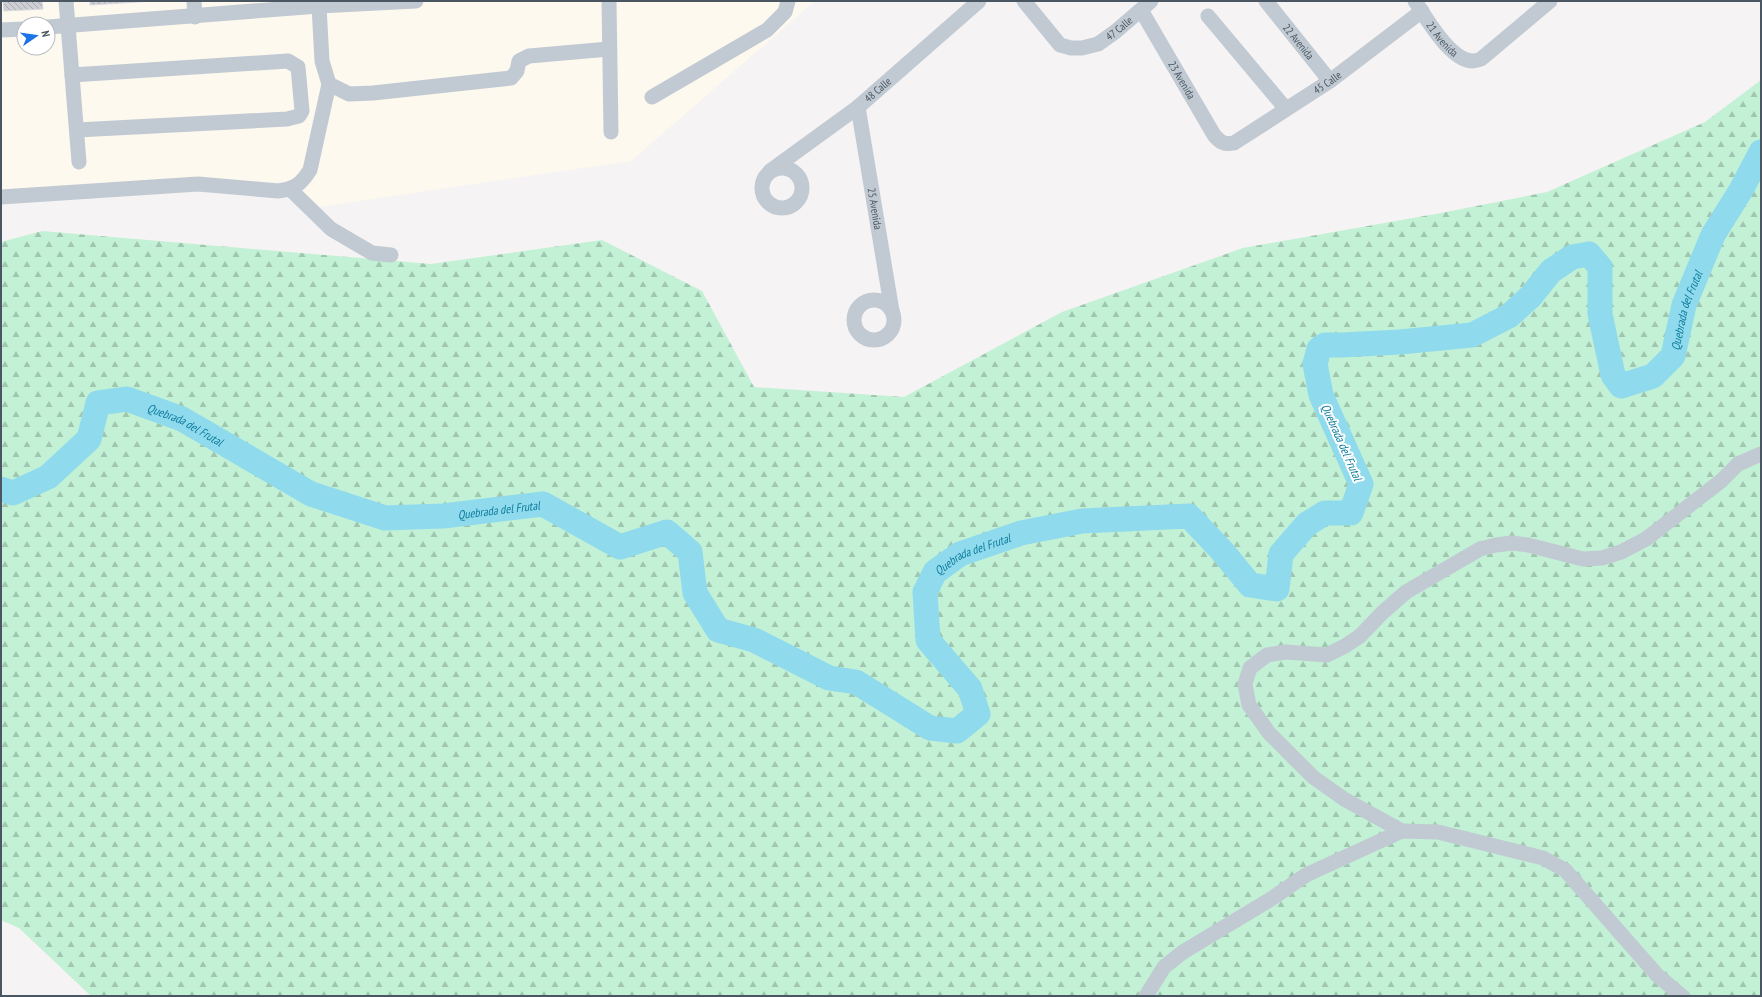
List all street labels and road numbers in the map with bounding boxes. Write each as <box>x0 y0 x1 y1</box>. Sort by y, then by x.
street label: 47 Calle <box>1103 13 1136 43</box>
street label: 21 Avenida <box>1423 19 1461 60</box>
street label: 22 Avenida <box>1280 21 1317 62</box>
street label: 23 Avenida <box>1165 58 1198 102</box>
street label: 45 Calle <box>1311 68 1345 97</box>
street label: 48 Calle <box>861 74 894 105</box>
street label: 25 Avenida <box>865 187 885 230</box>

